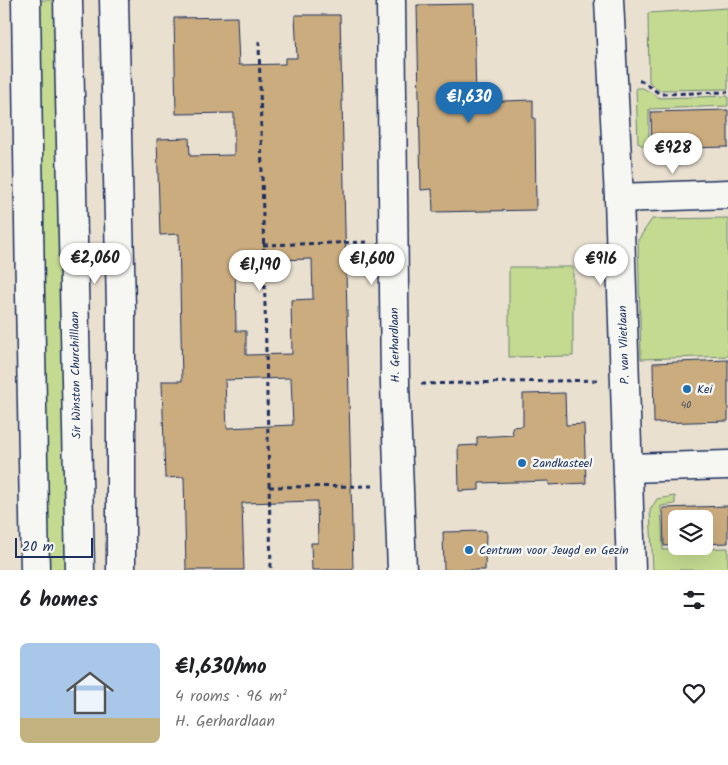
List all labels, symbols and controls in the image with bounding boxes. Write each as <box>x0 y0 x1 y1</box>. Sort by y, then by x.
pin: €1,630 <box>428 82 510 124</box>
text: €1,630 <box>447 85 491 110</box>
pin: €928 <box>643 132 703 175</box>
text: €928 <box>654 136 692 161</box>
pin: €2,060 <box>54 242 136 285</box>
pin: €1,600 <box>331 244 413 286</box>
pin: €916 <box>571 244 631 286</box>
text: €2,060 <box>71 246 119 271</box>
text: €1,600 <box>350 247 394 272</box>
text: €916 <box>585 247 617 272</box>
pin: €1,190 <box>219 250 301 292</box>
text: €1,190 <box>240 253 280 278</box>
street label: P. van Vlietlaan <box>613 305 635 385</box>
street label: H. Gerhardlaan <box>385 307 405 383</box>
street label: Sir Winston Churchilllaan <box>65 311 87 439</box>
place label: Kei <box>697 380 713 399</box>
marker: Kei <box>681 383 693 395</box>
house number: 40 <box>681 397 691 413</box>
place label: Zandkasteel <box>532 454 592 473</box>
marker: Zandkasteel <box>516 457 528 469</box>
map controls <box>668 510 713 555</box>
button: layers <box>668 510 713 555</box>
scale bar <box>15 535 92 558</box>
text: 20 m <box>22 536 54 558</box>
place label: Centrum voor Jeugd en Gezin <box>479 541 629 560</box>
marker: Centrum voor Jeugd en Gezin <box>463 544 475 556</box>
text: 6 homes <box>20 584 98 617</box>
icon: filters <box>680 586 708 614</box>
text: €1,630/mo <box>175 651 267 684</box>
icon: home <box>60 663 120 723</box>
icon: heart <box>680 679 708 707</box>
text: 4 rooms · 96 m² <box>175 684 287 709</box>
text: H. Gerhardlaan <box>175 709 275 734</box>

